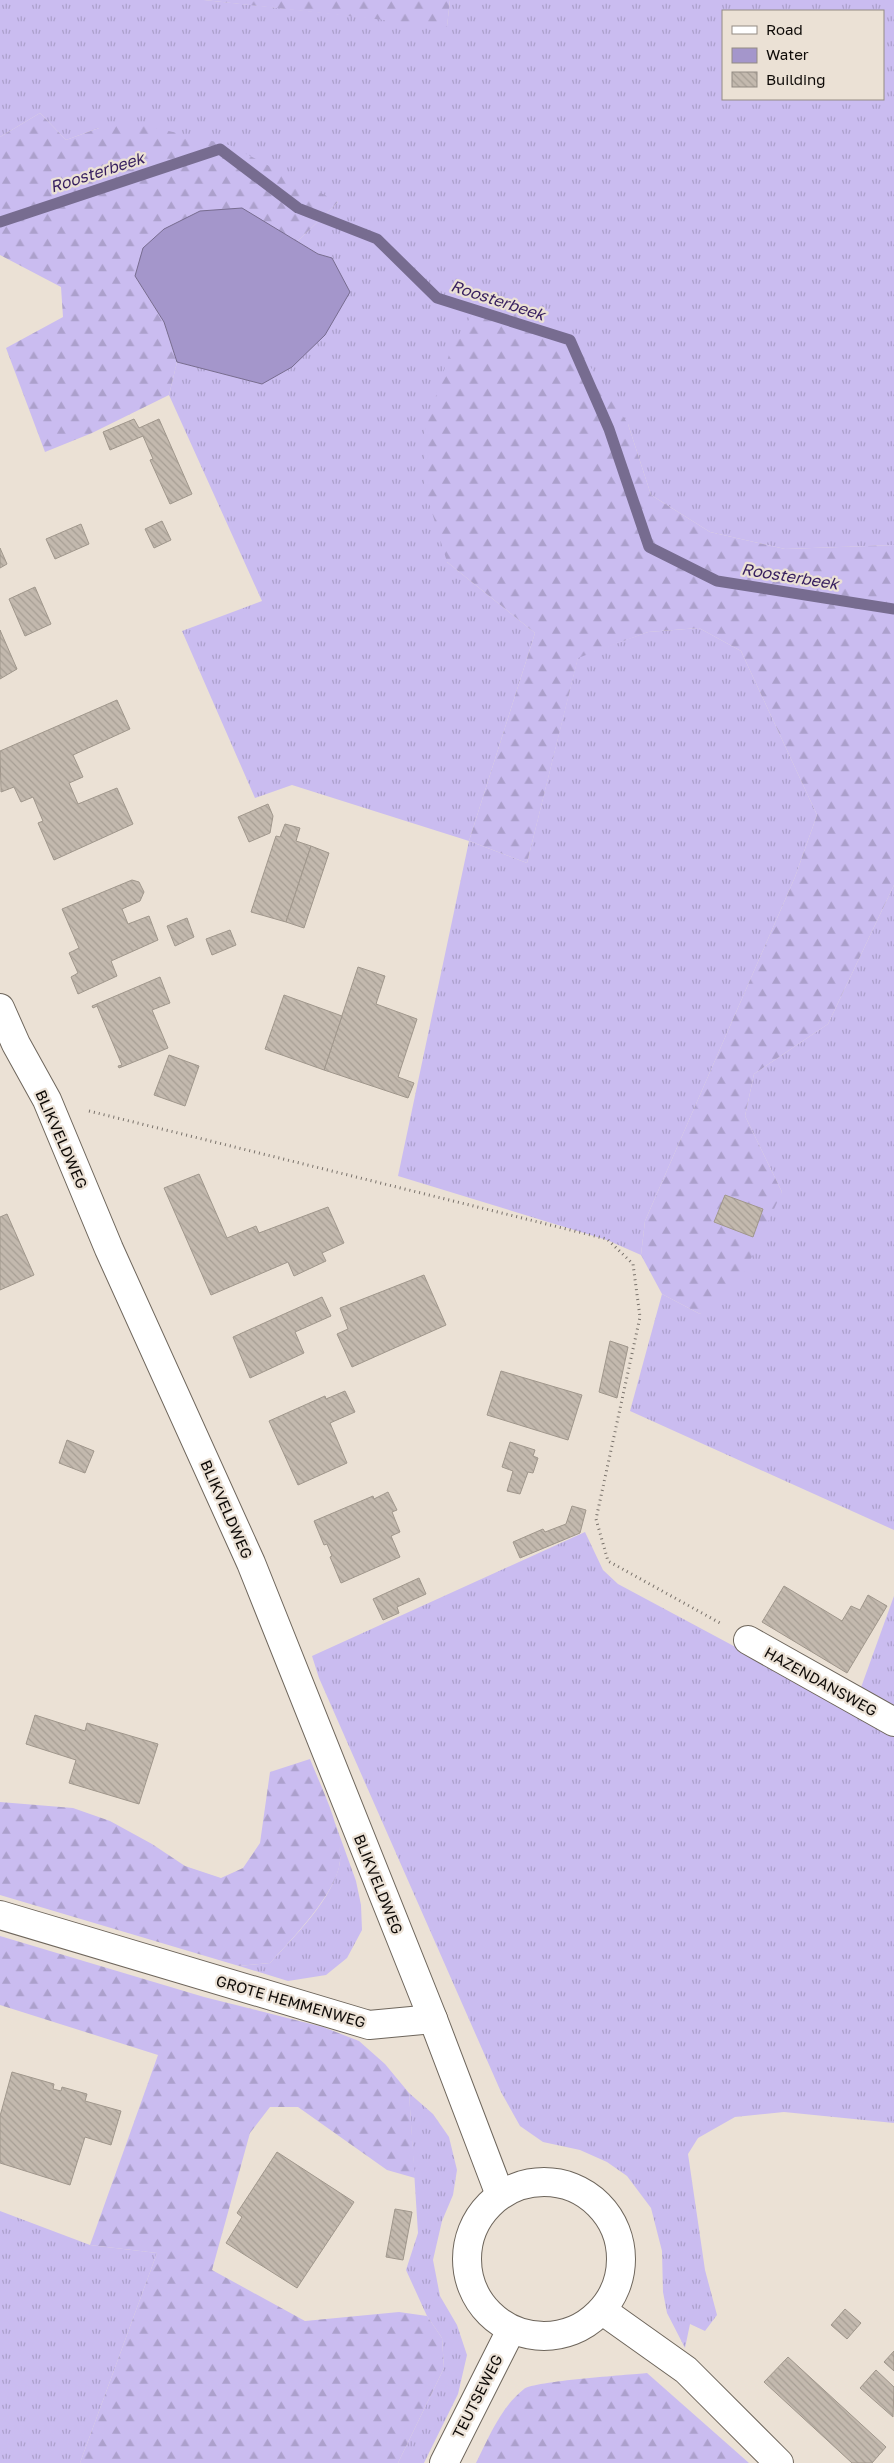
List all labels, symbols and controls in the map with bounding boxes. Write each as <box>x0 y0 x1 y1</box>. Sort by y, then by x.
legend <box>722 10 884 100</box>
text: Road <box>766 20 803 38</box>
text: Water <box>766 45 809 63</box>
text: Building <box>766 70 826 88</box>
water label: Roosterbeek <box>47 147 148 197</box>
water label: Roosterbeek <box>448 275 549 325</box>
water label: Roosterbeek <box>740 558 842 594</box>
street label: BLIKVELDWEG <box>32 1087 92 1191</box>
street label: BLIKVELDWEG <box>197 1457 257 1561</box>
street label: HAZENDANSWEG <box>761 1643 881 1719</box>
street label: BLIKVELDWEG <box>351 1832 407 1936</box>
street label: GROTE HEMMENWEG <box>214 1971 368 2031</box>
street label: TEUTSEWEG <box>448 2351 506 2441</box>

